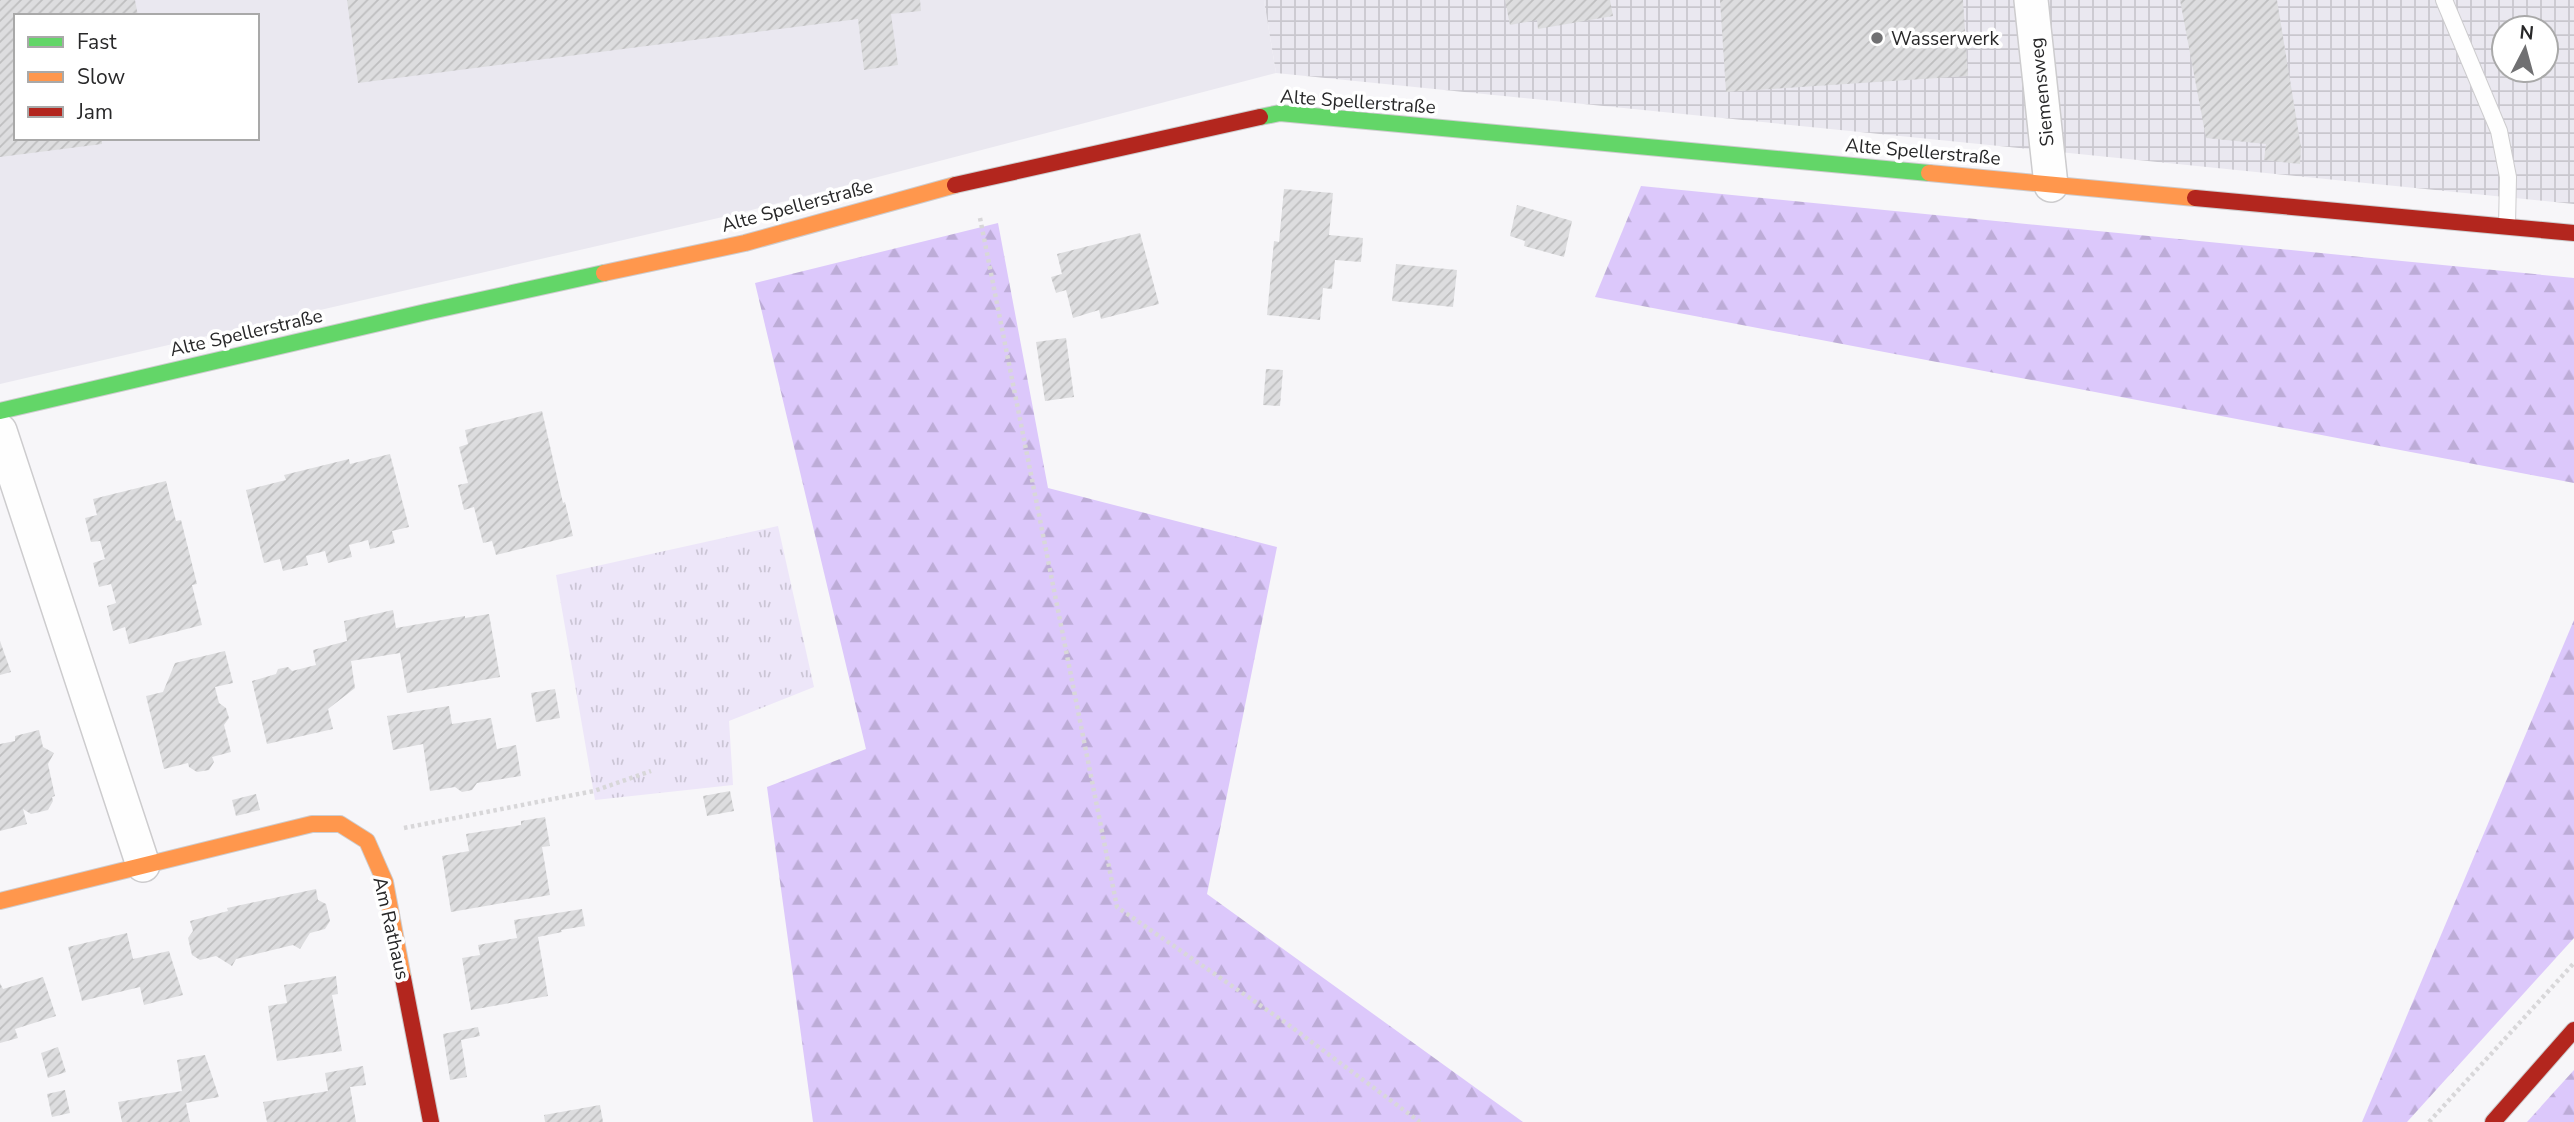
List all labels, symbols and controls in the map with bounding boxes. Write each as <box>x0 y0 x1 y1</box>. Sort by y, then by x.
legend <box>14 14 259 140</box>
north arrow <box>2490 14 2560 84</box>
text: N <box>2518 19 2535 47</box>
place label: Wasserwerk <box>1891 26 1999 52</box>
text: Fast <box>77 28 117 56</box>
marker: Wasserwerk <box>1869 30 1885 46</box>
street label: Siemensweg <box>2023 36 2061 148</box>
text: Slow <box>77 63 126 91</box>
street label: Alte Spellerstraße <box>1279 84 1437 120</box>
text: Jam <box>76 98 113 126</box>
street label: Alte Spellerstraße <box>1844 132 2002 172</box>
street label: Alte Spellerstraße <box>719 173 876 239</box>
street label: Alte Spellerstraße <box>167 303 325 363</box>
street label: Am Rathaus <box>367 874 416 982</box>

